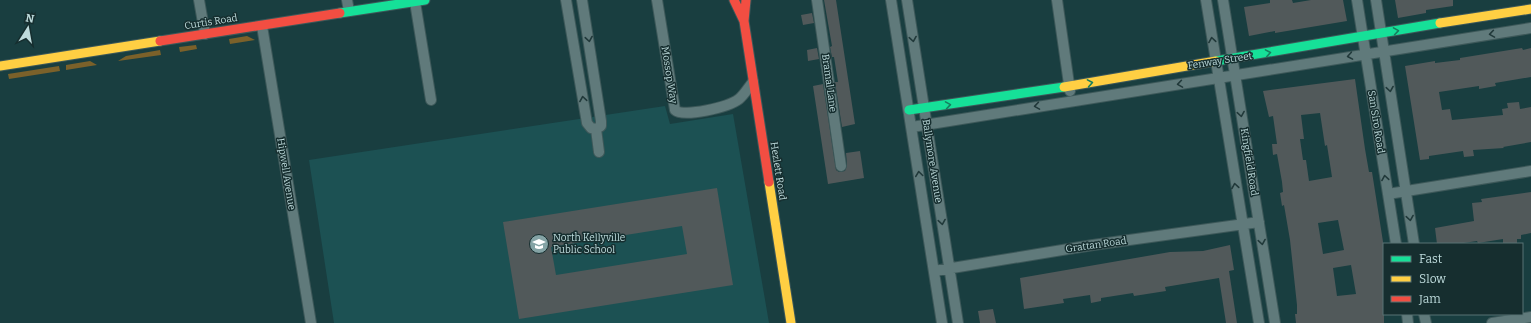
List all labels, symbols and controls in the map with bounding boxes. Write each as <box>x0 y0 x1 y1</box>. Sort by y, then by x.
north arrow <box>8 8 48 48</box>
text: N <box>24 11 36 26</box>
street label: Curtis Road <box>184 12 239 32</box>
one-way arrow <box>1393 27 1399 36</box>
one-way arrow <box>1489 29 1496 38</box>
one-way arrow <box>584 35 592 42</box>
one-way arrow <box>908 35 917 42</box>
one-way arrow <box>1208 37 1217 43</box>
street label: Mossop Way <box>659 46 680 105</box>
one-way arrow <box>1265 49 1271 57</box>
street label: Fenway Street <box>1187 50 1254 72</box>
one-way arrow <box>1347 51 1353 60</box>
street label: Bramal Lane <box>819 53 839 113</box>
one-way arrow <box>1087 79 1093 87</box>
one-way arrow <box>1177 79 1183 88</box>
one-way arrow <box>1385 86 1394 92</box>
street label: San Siro Road <box>1365 90 1387 154</box>
one-way arrow <box>579 96 588 102</box>
one-way arrow <box>944 101 951 110</box>
one-way arrow <box>1034 101 1040 110</box>
one-way arrow <box>1236 111 1245 117</box>
street label: Ballymore Avenue <box>919 118 945 204</box>
street label: Kingfield Road <box>1238 127 1260 197</box>
street label: Hipwell Avenue <box>274 137 298 211</box>
street label: Hezlett Road <box>767 141 789 201</box>
one-way arrow <box>915 171 924 177</box>
one-way arrow <box>1381 175 1390 181</box>
one-way arrow <box>1232 183 1240 189</box>
one-way arrow <box>1405 214 1414 221</box>
one-way arrow <box>937 219 946 225</box>
place label: North Kellyville Public School <box>553 232 625 256</box>
school or university icon: North Kellyville Public School <box>528 233 550 255</box>
street label: Grattan Road <box>1065 235 1127 255</box>
one-way arrow <box>1257 239 1266 245</box>
legend <box>1383 243 1523 315</box>
text: Fast <box>1419 252 1443 266</box>
text: Slow <box>1419 272 1446 286</box>
text: Jam <box>1418 292 1441 306</box>

